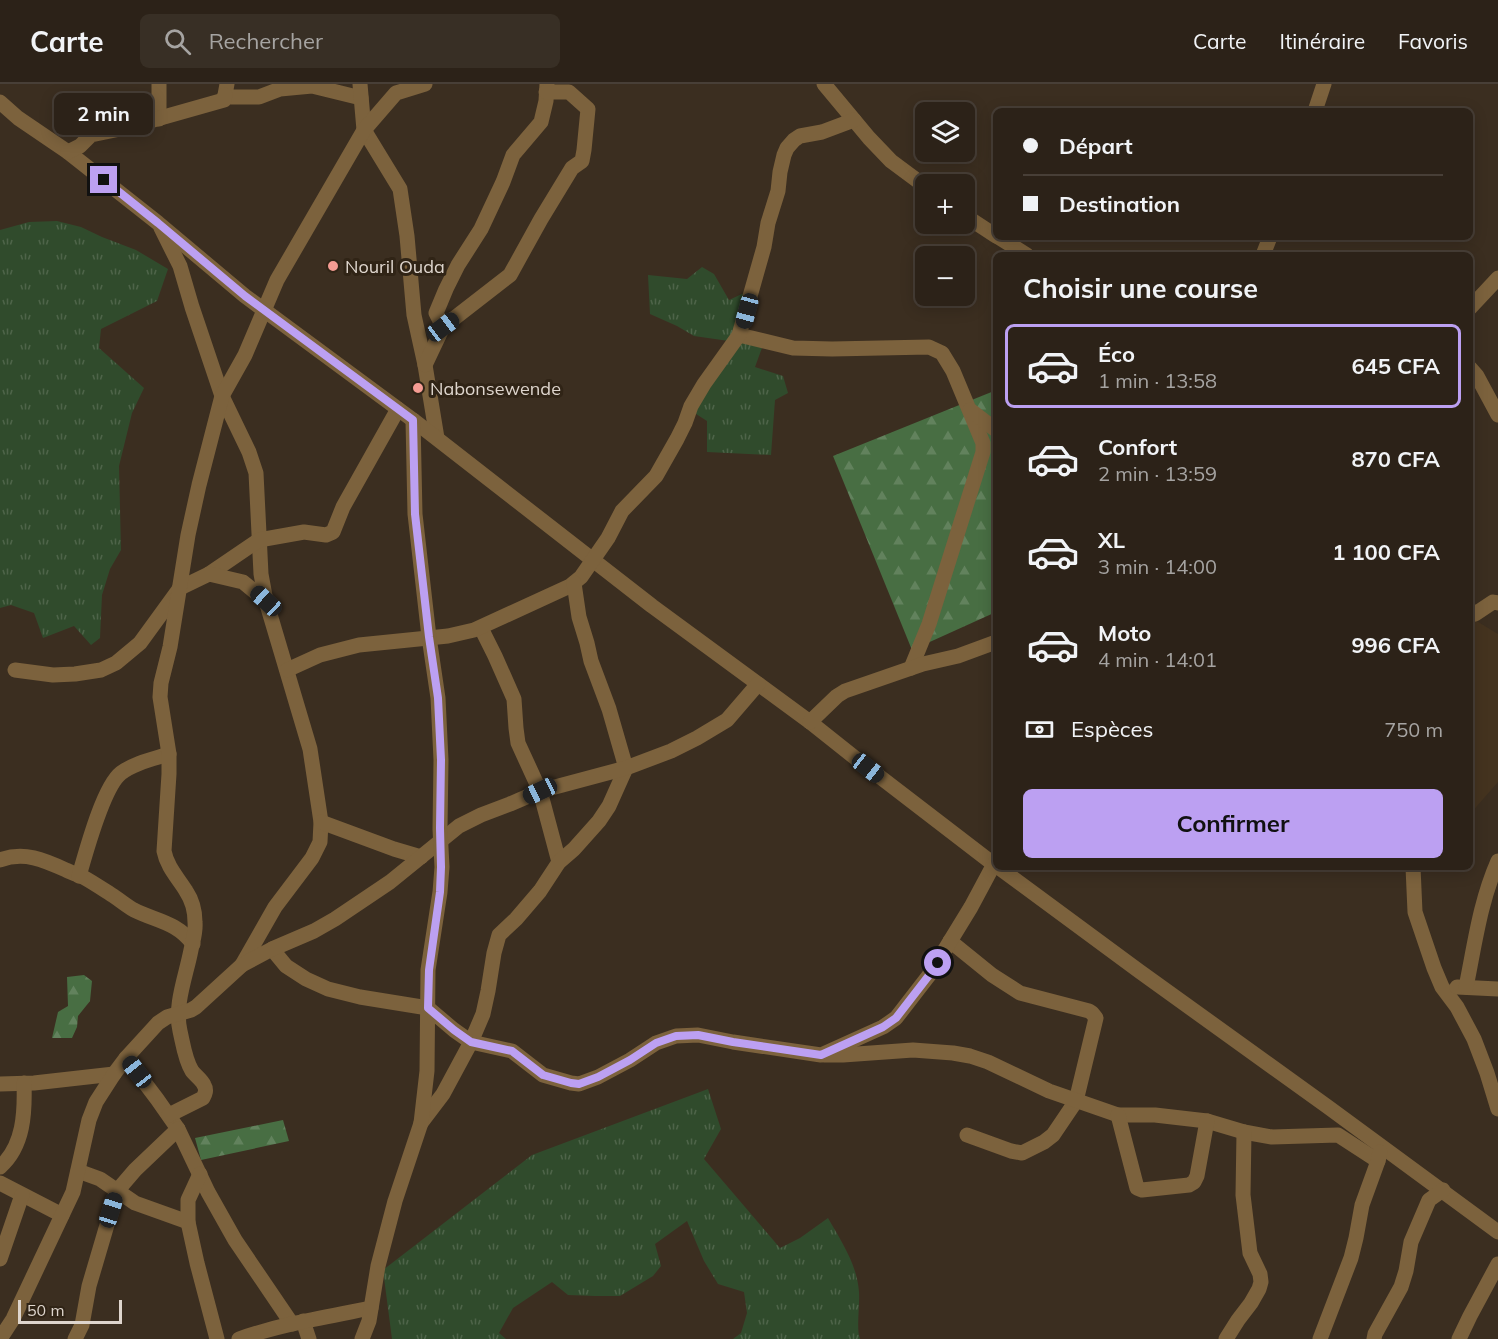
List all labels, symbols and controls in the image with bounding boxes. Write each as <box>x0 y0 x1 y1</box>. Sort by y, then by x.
search box <box>140 14 560 68</box>
text: Carte <box>30 24 104 59</box>
icon: search <box>161 25 194 58</box>
text: Rechercher <box>209 27 323 55</box>
text: Carte <box>1193 28 1247 54</box>
text: Itinéraire <box>1280 28 1365 54</box>
text: Favoris <box>1398 28 1468 54</box>
callout: 2 min <box>54 93 154 135</box>
text: 2 min <box>77 101 130 126</box>
map controls <box>915 102 975 306</box>
button: layers <box>915 102 975 162</box>
text: Départ <box>1059 132 1133 160</box>
route end <box>90 166 117 193</box>
button: + <box>915 174 975 234</box>
text: Destination <box>1059 190 1180 218</box>
button: − <box>915 246 975 306</box>
place label: Nouril Ouda <box>345 255 445 278</box>
marker: Nouril Ouda <box>326 259 340 273</box>
text: Choisir une course <box>1023 271 1258 305</box>
car <box>734 291 760 331</box>
car <box>423 309 463 345</box>
icon: car <box>1026 339 1080 393</box>
text: Éco <box>1098 340 1135 368</box>
text: 645 CFA <box>1351 352 1440 380</box>
text: 1 min · 13:58 <box>1098 368 1217 393</box>
place label: Nabonsewende <box>430 377 561 400</box>
marker: Nabonsewende <box>411 381 425 395</box>
icon: car <box>1026 432 1080 486</box>
text: Confort <box>1098 433 1177 461</box>
text: 870 CFA <box>1351 445 1440 473</box>
text: 2 min · 13:59 <box>1098 461 1217 486</box>
icon: car <box>1026 525 1080 579</box>
text: XL <box>1098 526 1125 554</box>
text: 1 100 CFA <box>1332 538 1440 566</box>
text: 3 min · 14:00 <box>1098 554 1217 579</box>
car <box>247 582 285 620</box>
icon: car <box>1026 618 1080 672</box>
text: Moto <box>1098 619 1151 647</box>
text: 996 CFA <box>1351 631 1440 659</box>
text: 4 min · 14:01 <box>1098 647 1217 672</box>
icon: cash <box>1023 713 1056 746</box>
text: Espèces <box>1071 715 1153 743</box>
text: 750 m <box>1384 717 1443 742</box>
car <box>848 750 888 786</box>
car <box>520 775 560 807</box>
button: Confirmer <box>1023 789 1443 858</box>
route start <box>924 949 951 976</box>
car <box>119 1052 155 1092</box>
car <box>97 1190 125 1230</box>
scale bar <box>18 1297 122 1324</box>
text: 50 m <box>27 1300 64 1320</box>

